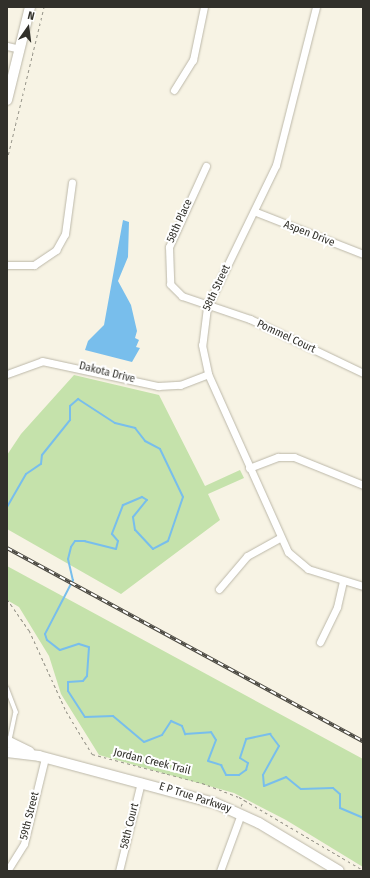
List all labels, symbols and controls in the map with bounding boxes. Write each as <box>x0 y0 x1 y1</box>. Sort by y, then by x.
north arrow <box>8 8 48 48</box>
text: N <box>26 9 36 23</box>
street label: 58th Place <box>165 197 195 245</box>
street label: Aspen Drive <box>282 218 336 250</box>
street label: 58th Street <box>201 263 233 313</box>
street label: Pommel Court <box>254 318 318 356</box>
street label: Dakota Drive <box>78 360 136 386</box>
street label: Jordan Creek Trail <box>112 746 192 778</box>
street label: E P True Parkway <box>157 780 233 816</box>
street label: 59th Street <box>18 791 42 841</box>
street label: 58th Court <box>118 802 142 850</box>

